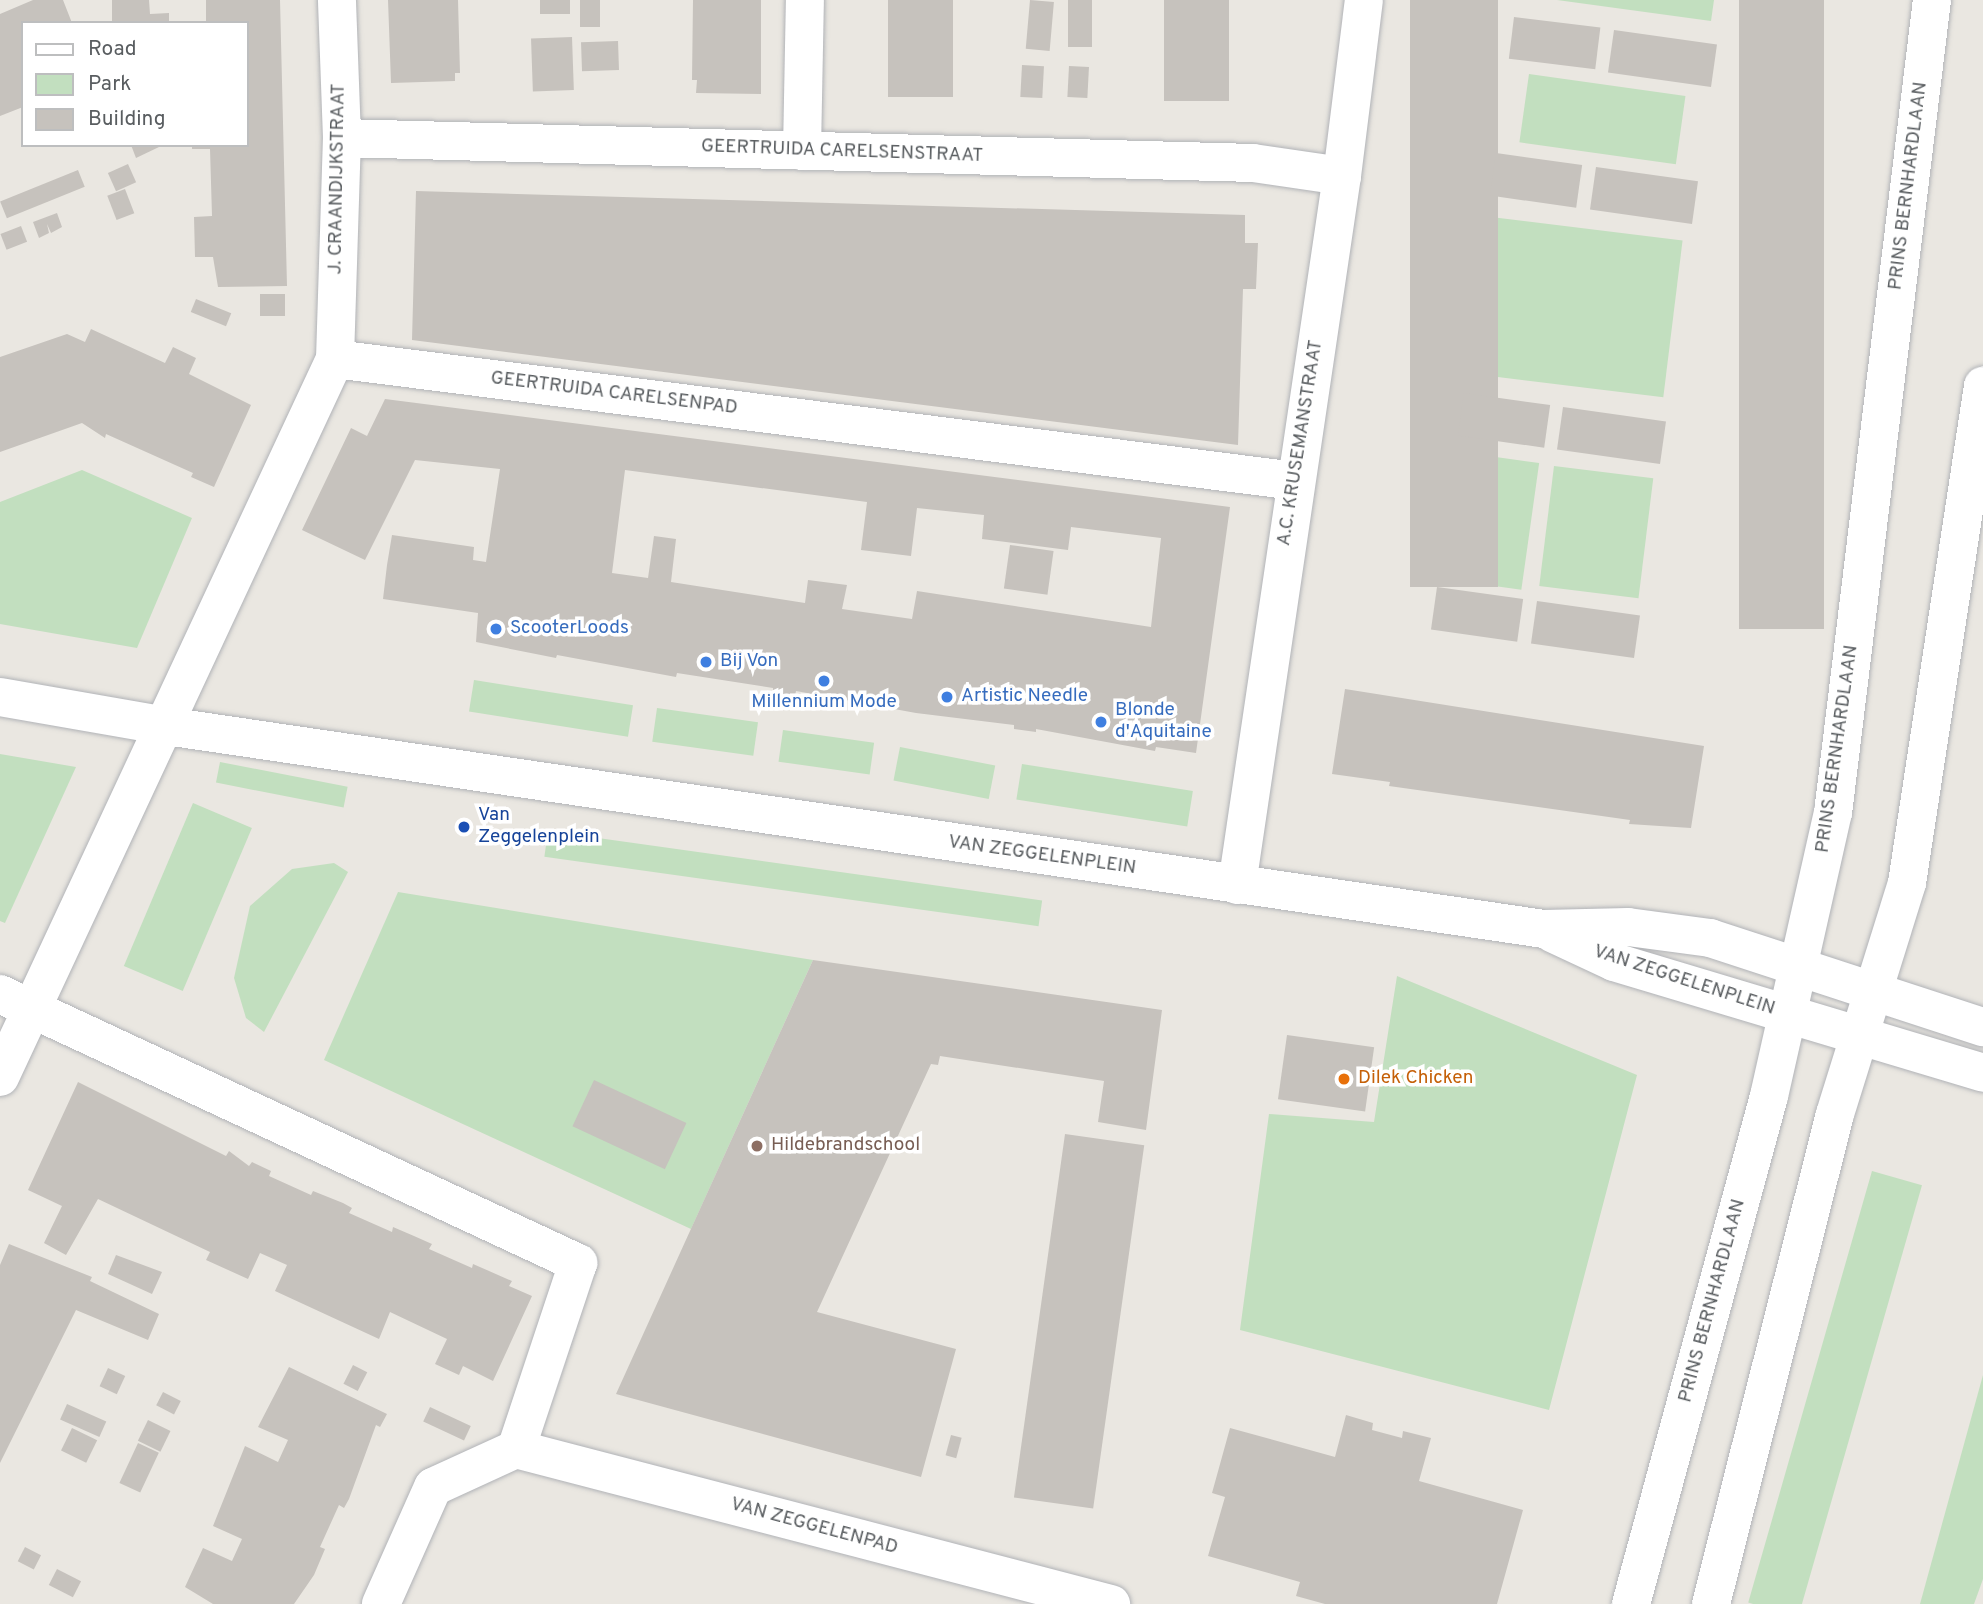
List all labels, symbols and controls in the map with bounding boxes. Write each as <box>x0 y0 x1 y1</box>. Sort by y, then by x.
legend <box>21 21 248 147</box>
text: Road <box>88 36 137 63</box>
text: Park <box>88 71 131 98</box>
street label: PRINS BERNHARDLAAN <box>1885 80 1933 292</box>
street label: J. CRAANDIJKSTRAAT <box>325 83 351 275</box>
text: Building <box>88 106 166 133</box>
street label: GEERTRUIDA CARELSENSTRAAT <box>700 136 984 168</box>
street label: A.C. KRUSEMANSTRAAT <box>1273 338 1329 548</box>
street label: GEERTRUIDA CARELSENPAD <box>489 367 739 421</box>
place label: ScooterLoods <box>510 618 629 640</box>
marker: ScooterLoods <box>488 621 504 637</box>
street label: PRINS BERNHARDLAAN <box>1812 644 1864 854</box>
place label: Bij Von <box>720 651 779 673</box>
marker: Bij Von <box>698 654 714 670</box>
marker: Millennium Mode <box>816 673 832 689</box>
place label: Artistic Needle <box>961 686 1088 708</box>
marker: Artistic Needle <box>939 689 955 705</box>
place label: Millennium Mode <box>751 692 897 714</box>
place label: Blonde d'Aquitaine <box>1115 700 1212 744</box>
marker: Blonde d'Aquitaine <box>1093 714 1109 730</box>
place label: Van Zeggelenplein <box>478 805 600 849</box>
marker: Van Zeggelenplein <box>456 819 472 835</box>
street label: VAN ZEGGELENPLEIN <box>947 832 1137 880</box>
street label: VAN ZEGGELENPLEIN <box>1590 941 1778 1021</box>
place label: Dilek Chicken <box>1358 1068 1473 1090</box>
marker: Dilek Chicken <box>1336 1071 1352 1087</box>
place label: Hildebrandschool <box>771 1135 920 1157</box>
marker: Hildebrandschool <box>749 1138 765 1154</box>
street label: PRINS BERNHARDLAAN <box>1675 1197 1751 1405</box>
street label: VAN ZEGGELENPAD <box>728 1494 900 1560</box>

